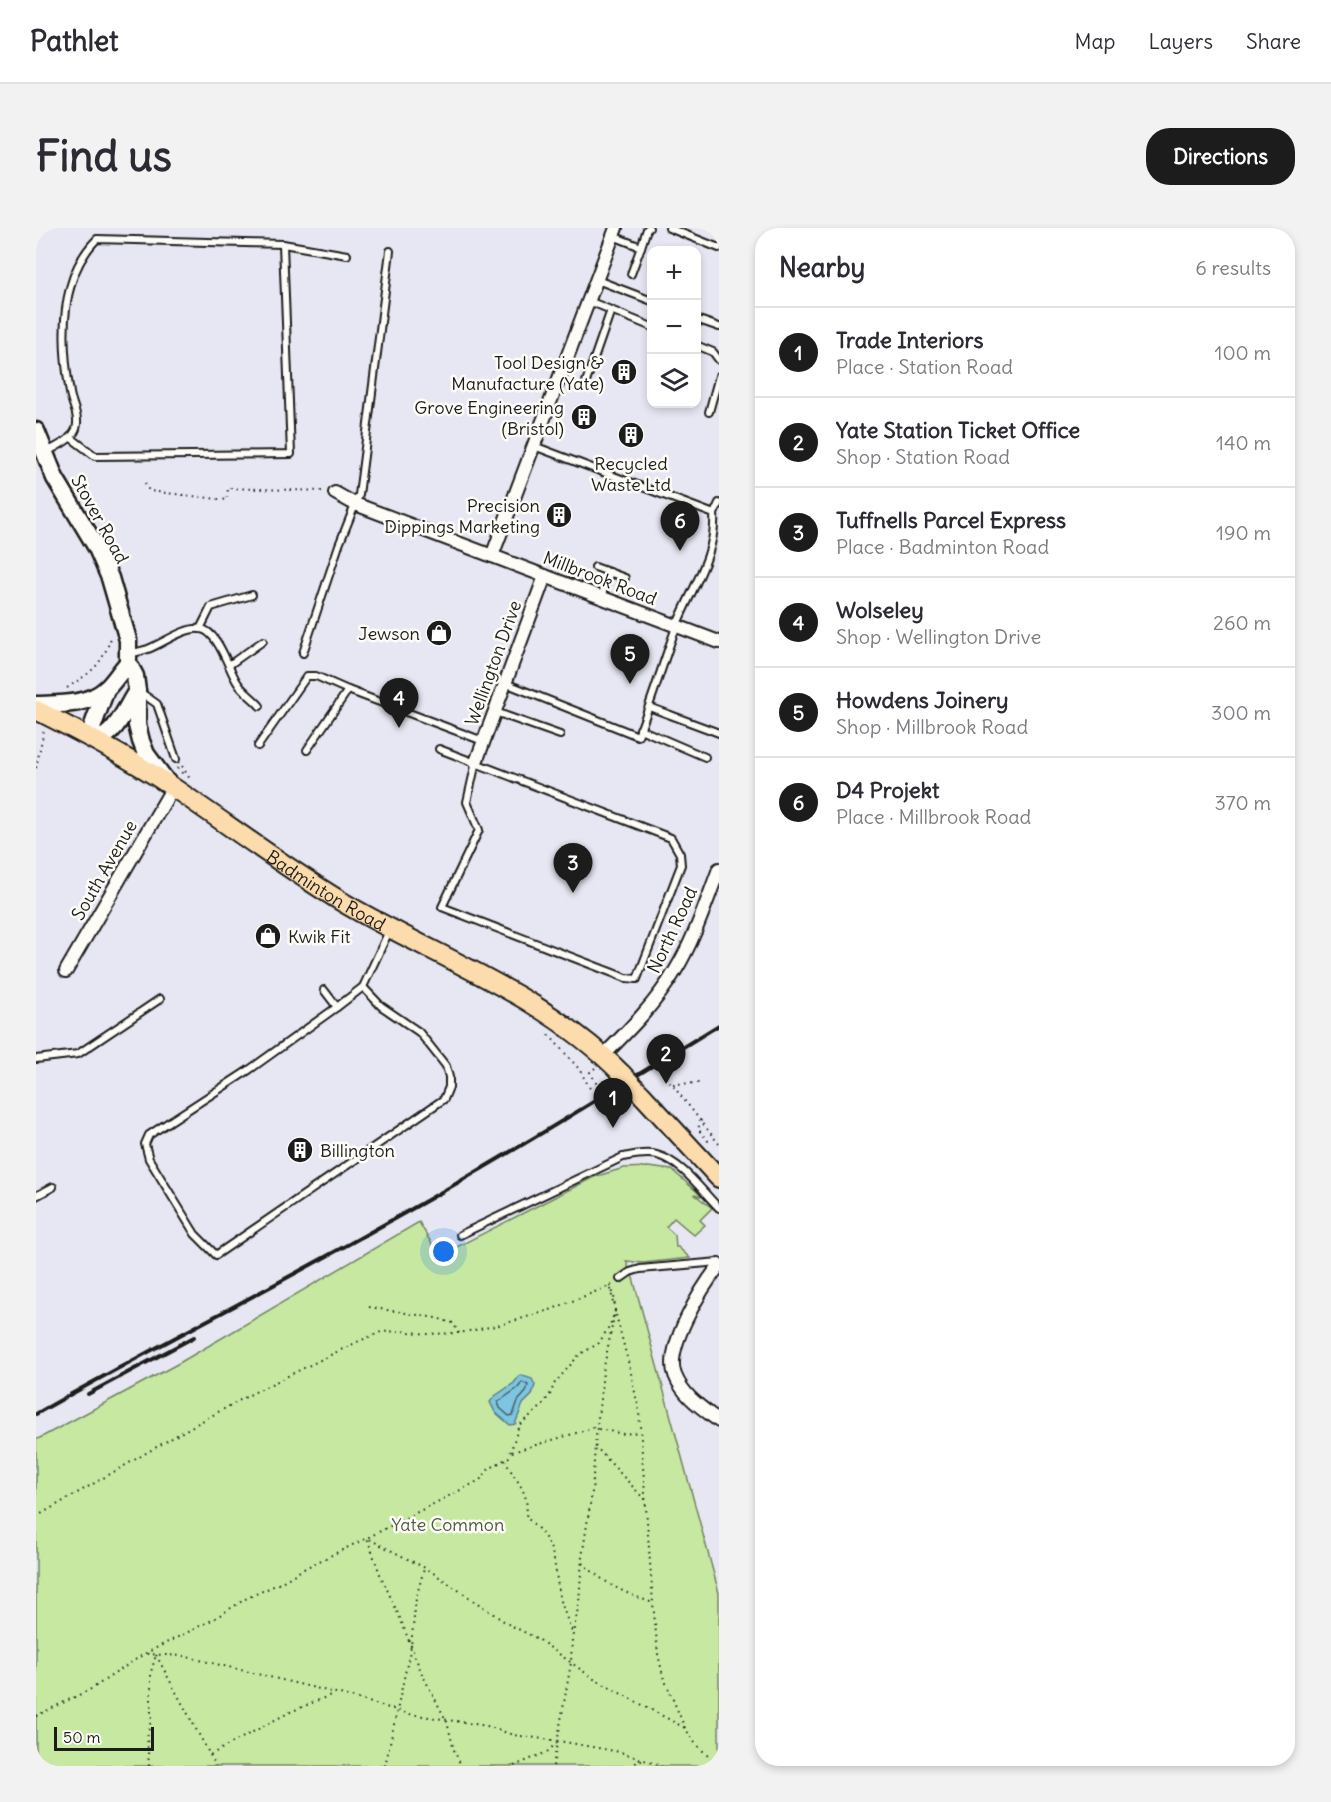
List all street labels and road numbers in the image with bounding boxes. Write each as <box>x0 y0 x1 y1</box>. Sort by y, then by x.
street label: Stover Road <box>66 470 134 568</box>
street label: Millbrook Road <box>540 546 660 610</box>
street label: Wellington Drive <box>460 597 526 729</box>
street label: South Avenue <box>66 816 142 924</box>
street label: Badminton Road <box>262 844 390 936</box>
street label: North Road <box>642 883 702 977</box>

